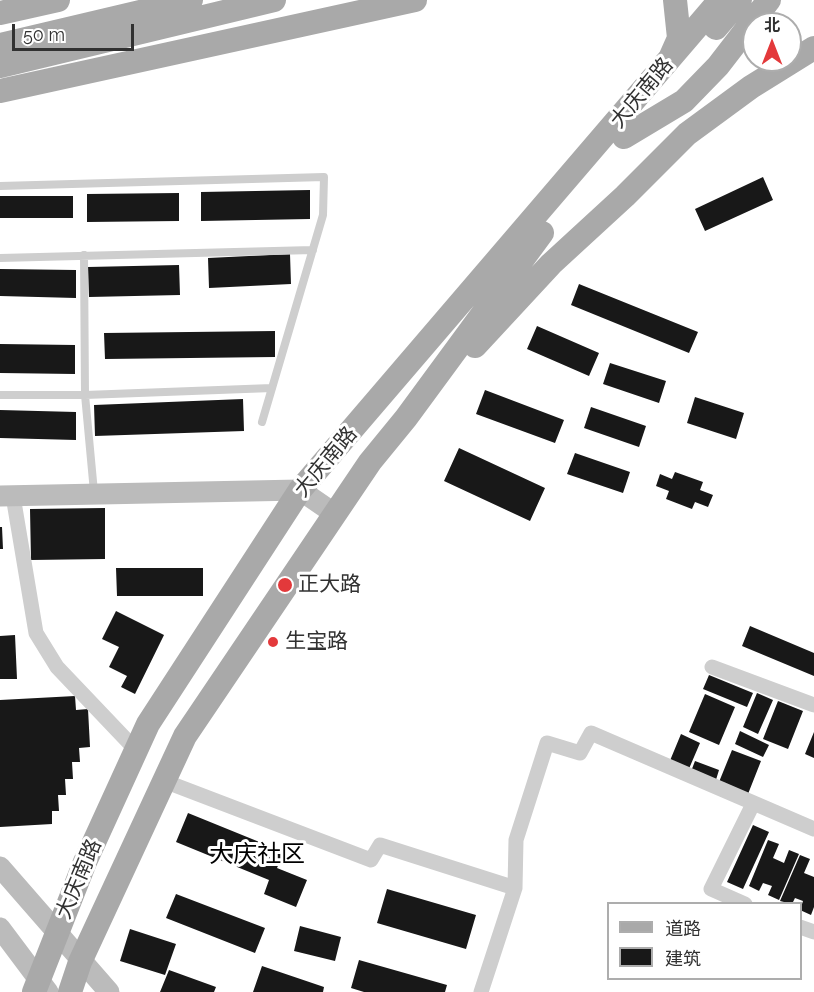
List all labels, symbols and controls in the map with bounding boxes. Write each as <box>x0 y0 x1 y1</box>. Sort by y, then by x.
scale bar <box>15 12 136 50</box>
north arrow <box>742 12 802 72</box>
text: 北 <box>764 16 780 35</box>
text: 50 m <box>23 24 65 45</box>
street label: 大庆南路 <box>605 53 679 133</box>
street label: 大庆南路 <box>289 422 363 502</box>
place label: 正大路 <box>298 572 361 598</box>
marker: 正大路 <box>276 576 294 594</box>
place label: 生宝路 <box>285 629 348 655</box>
marker: 生宝路 <box>266 635 280 649</box>
street label: 大庆南路 <box>51 835 107 923</box>
district label: 大庆社区 <box>209 841 305 869</box>
legend <box>607 902 802 980</box>
text: 道路 <box>665 918 701 939</box>
text: 建筑 <box>665 948 701 969</box>

